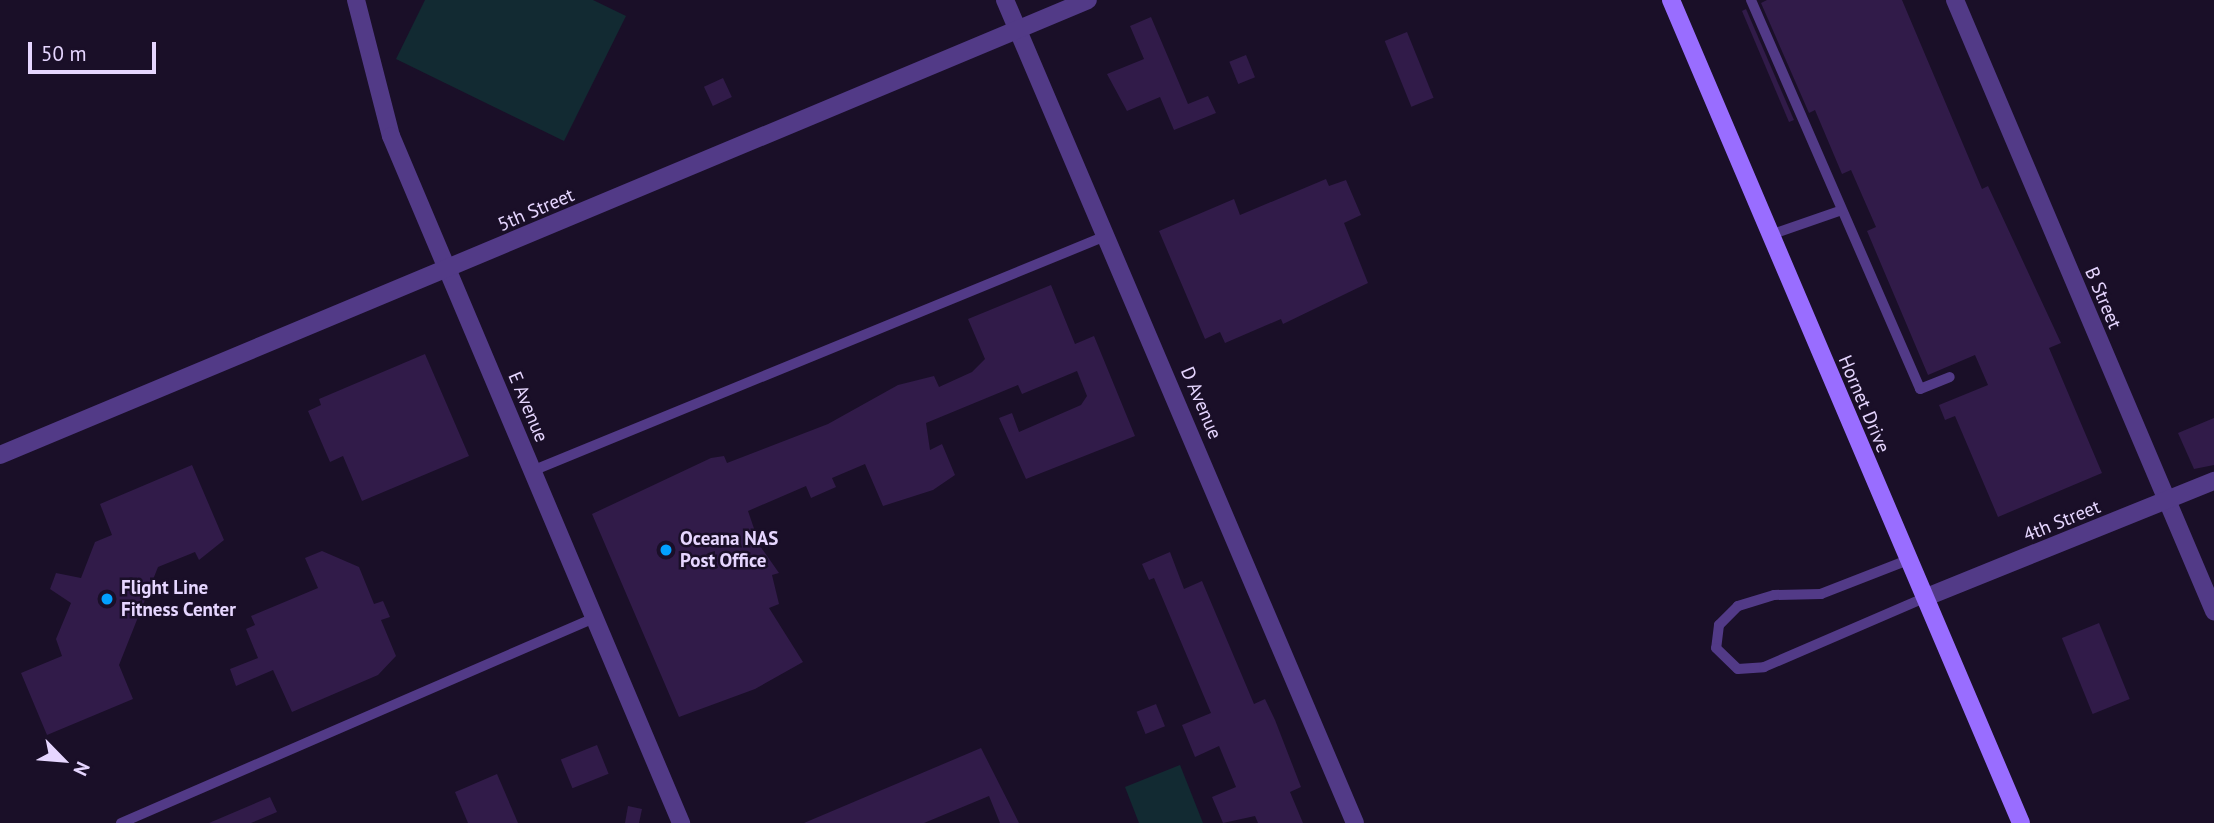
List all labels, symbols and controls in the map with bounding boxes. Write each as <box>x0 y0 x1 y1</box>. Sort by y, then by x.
scale bar <box>32 28 159 72</box>
text: 50 m <box>41 40 87 67</box>
street label: 5th Street <box>494 184 578 236</box>
street label: B Street <box>2080 264 2126 332</box>
street label: Hornet Drive <box>1833 352 1895 456</box>
street label: D Avenue <box>1175 363 1227 443</box>
street label: E Avenue <box>503 368 553 446</box>
street label: 4th Street <box>2020 495 2104 547</box>
place label: Oceana NAS Post Office <box>680 528 778 572</box>
marker: Oceana NAS Post Office <box>658 542 674 558</box>
place label: Flight Line Fitness Center <box>121 577 236 621</box>
marker: Flight Line Fitness Center <box>99 591 115 607</box>
north arrow <box>28 725 98 795</box>
text: N <box>69 758 96 780</box>

